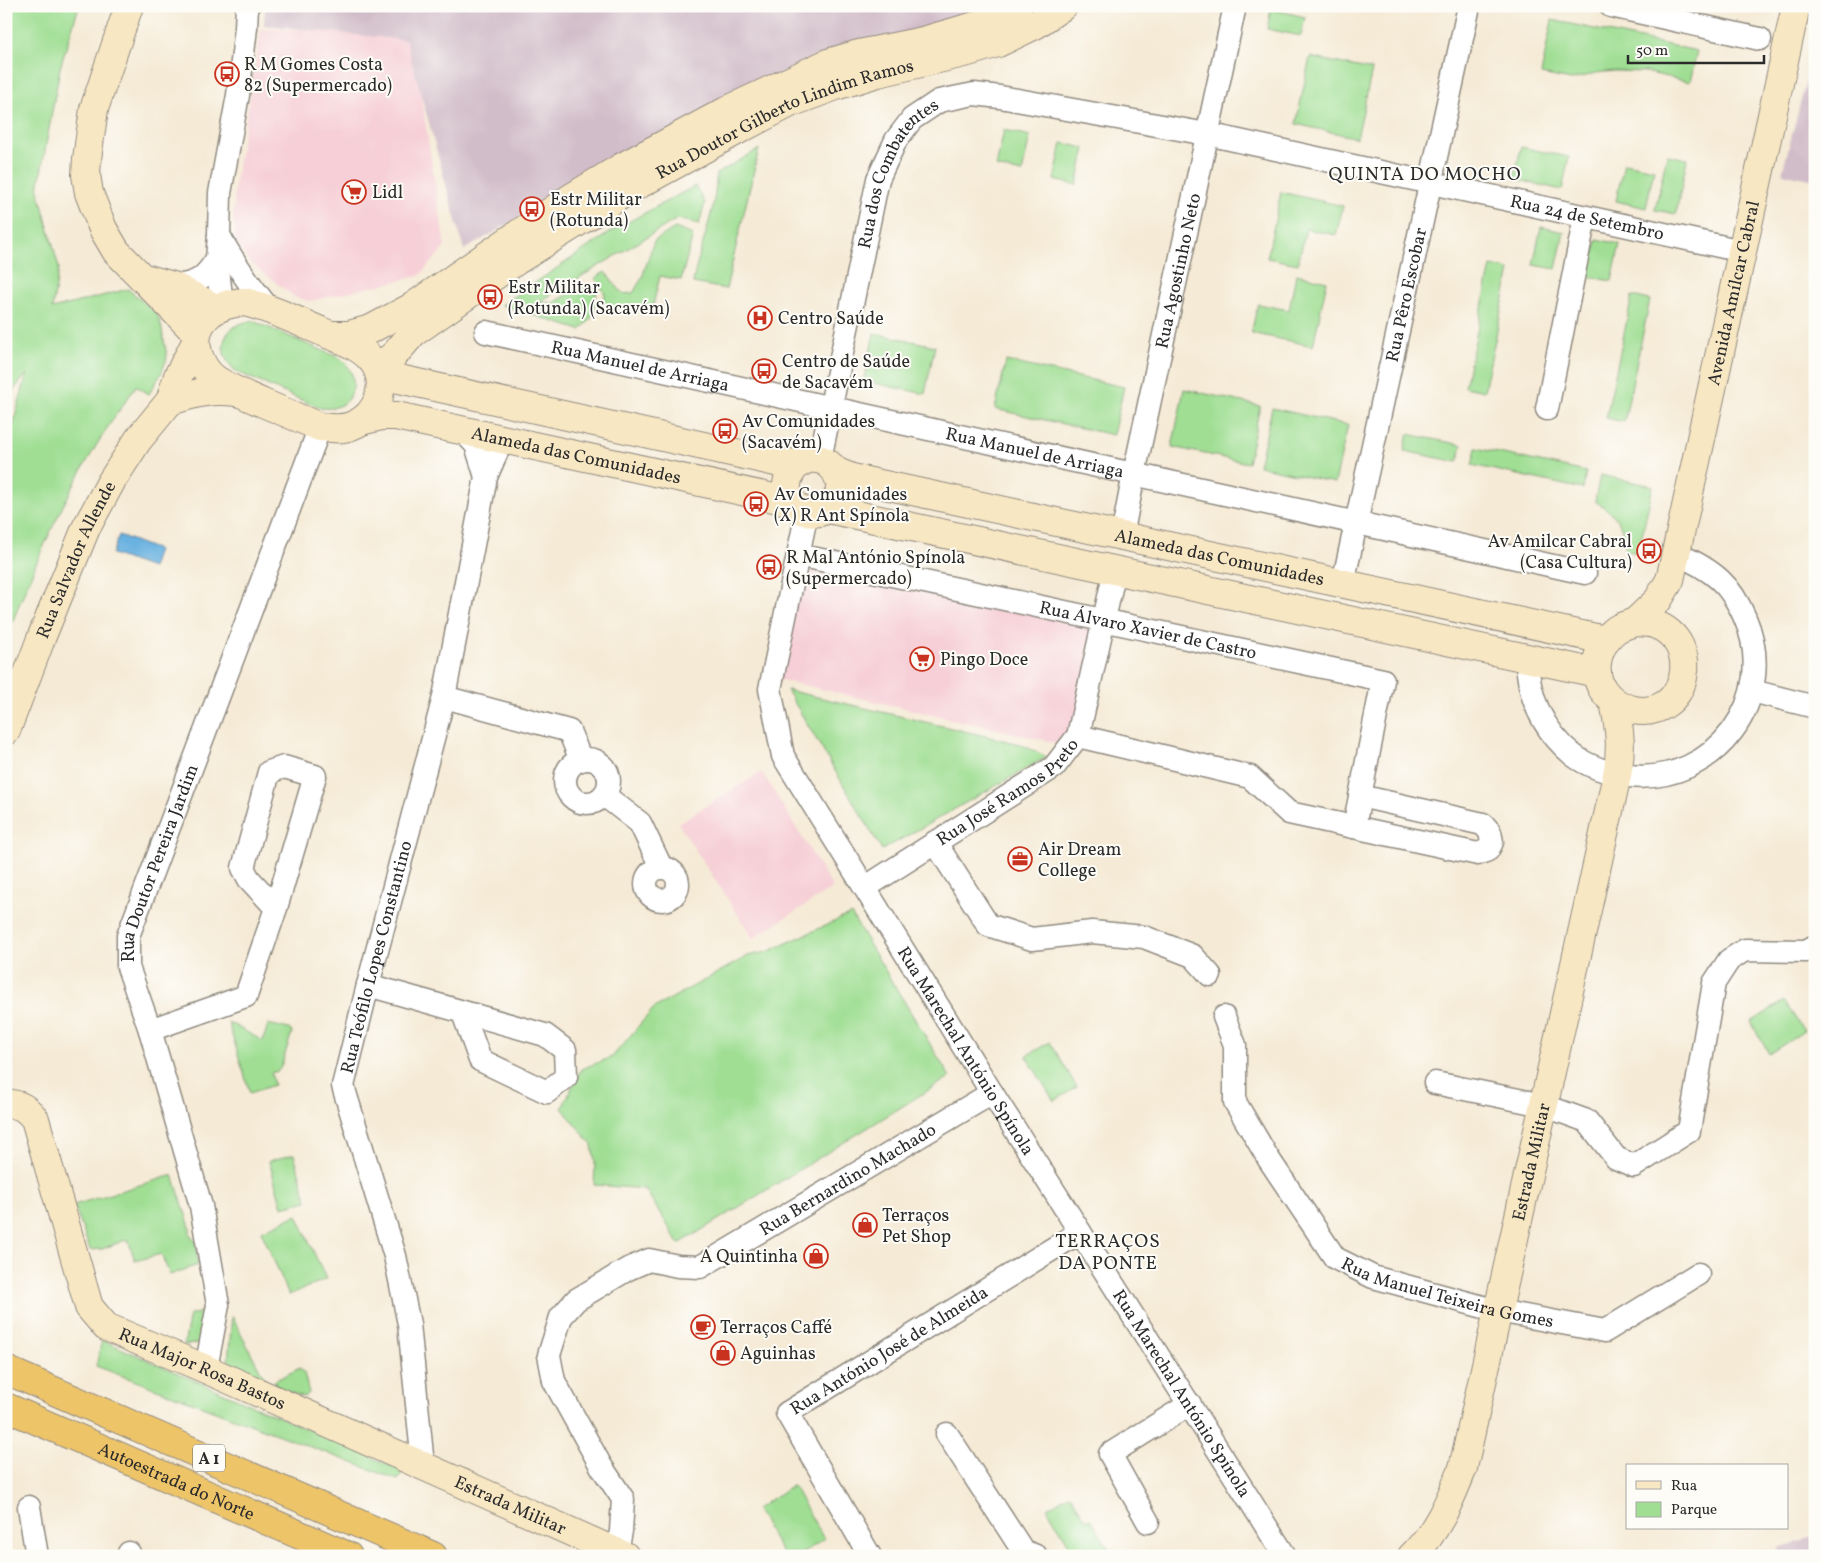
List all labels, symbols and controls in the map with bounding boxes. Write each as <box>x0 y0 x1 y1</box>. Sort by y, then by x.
scale bar <box>1628 32 1765 64</box>
text: 50 m <box>1636 41 1668 62</box>
place label: R M Gomes Costa 82 (Supermercado) <box>244 53 392 99</box>
street label: Rua Doutor Gilberto Lindim Ramos <box>652 54 916 187</box>
bus stop icon: R M Gomes Costa 82 (Supermercado) <box>214 61 240 87</box>
street label: Rua dos Combatentes <box>853 93 944 251</box>
district label: QUINTA DO MOCHO <box>1328 162 1522 188</box>
supermarket icon: Lidl <box>341 179 367 205</box>
place label: Lidl <box>372 181 403 206</box>
place label: Estr Militar (Rotunda) <box>550 188 642 234</box>
street label: Rua 24 de Setembro <box>1507 190 1666 248</box>
street label: Rua Agostinho Neto <box>1150 191 1208 351</box>
bus stop icon: Estr Militar (Rotunda) <box>519 196 545 222</box>
street label: Avenida Amílcar Cabral <box>1702 199 1767 388</box>
street label: Rua Pêro Escobar <box>1381 225 1434 365</box>
place label: Estr Militar (Rotunda) (Sacavém) <box>508 276 670 322</box>
bus stop icon: Estr Militar (Rotunda) (Sacavém) <box>477 284 503 310</box>
hospital icon: Centro Saúde <box>747 305 773 331</box>
place label: Centro Saúde <box>778 307 884 332</box>
street label: Rua Manuel de Arriaga <box>548 336 732 399</box>
place label: Centro de Saúde de Sacavém <box>782 350 910 396</box>
bus stop icon: Centro de Saúde de Sacavém <box>751 358 777 384</box>
place label: Av Comunidades (Sacavém) <box>742 410 875 456</box>
bus stop icon: Av Comunidades (Sacavém) <box>712 418 738 444</box>
street label: Alameda das Comunidades <box>469 422 683 492</box>
street label: Rua Manuel de Arriaga <box>943 422 1126 486</box>
street label: Rua Salvador Allende <box>31 477 123 643</box>
place label: Av Comunidades (X) R Ant Spínola <box>774 483 910 529</box>
bus stop icon: Av Comunidades (X) R Ant Spínola <box>743 491 769 517</box>
street label: Alameda das Comunidades <box>1112 524 1326 593</box>
place label: Av Amilcar Cabral (Casa Cultura) <box>1488 530 1632 576</box>
bus stop icon: Av Amilcar Cabral (Casa Cultura) <box>1636 538 1662 564</box>
place label: R Mal António Spínola (Supermercado) <box>786 546 965 592</box>
bus stop icon: R Mal António Spínola (Supermercado) <box>756 554 782 580</box>
street label: Rua Álvaro Xavier de Castro <box>1037 596 1259 667</box>
supermarket icon: Pingo Doce <box>909 646 935 672</box>
place label: Pingo Doce <box>940 648 1028 673</box>
street label: Rua José Ramos Preto <box>932 734 1086 853</box>
street label: Rua Doutor Pereira Jardim <box>116 761 206 962</box>
street label: Rua Teófilo Lopes Constantino <box>336 838 420 1076</box>
place label: Air Dream College <box>1038 838 1121 884</box>
office icon: Air Dream College <box>1007 846 1033 872</box>
street label: Rua Marechal António Spínola <box>890 942 1039 1161</box>
street label: Estrada Militar <box>1507 1101 1558 1224</box>
street label: Rua Bernardino Machado <box>755 1118 941 1243</box>
place label: Terraços Pet Shop <box>882 1204 951 1250</box>
shop icon: Terraços Pet Shop <box>852 1212 878 1238</box>
district label: TERRAÇOS DA PONTE <box>1055 1229 1161 1277</box>
shop icon: A Quintinha <box>803 1243 829 1269</box>
place label: A Quintinha <box>700 1245 798 1270</box>
street label: Rua Manuel Teixeira Gomes <box>1336 1252 1556 1335</box>
street label: Rua António José de Almeida <box>786 1281 993 1422</box>
street label: Rua Marechal António Spínola <box>1106 1285 1256 1503</box>
cafe icon: Terraços Caffé <box>690 1314 716 1340</box>
place label: Terraços Caffé <box>720 1316 832 1341</box>
street label: Rua Major Rosa Bastos <box>114 1323 289 1417</box>
shop icon: Aguinhas <box>710 1340 736 1366</box>
place label: Aguinhas <box>740 1342 816 1367</box>
street label: Autoestrada do Norte <box>94 1438 258 1528</box>
road number: A 1 <box>193 1445 225 1472</box>
legend <box>1626 1464 1788 1530</box>
street label: Estrada Militar <box>450 1470 570 1542</box>
text: Rua <box>1671 1476 1697 1497</box>
text: Parque <box>1671 1500 1717 1521</box>

